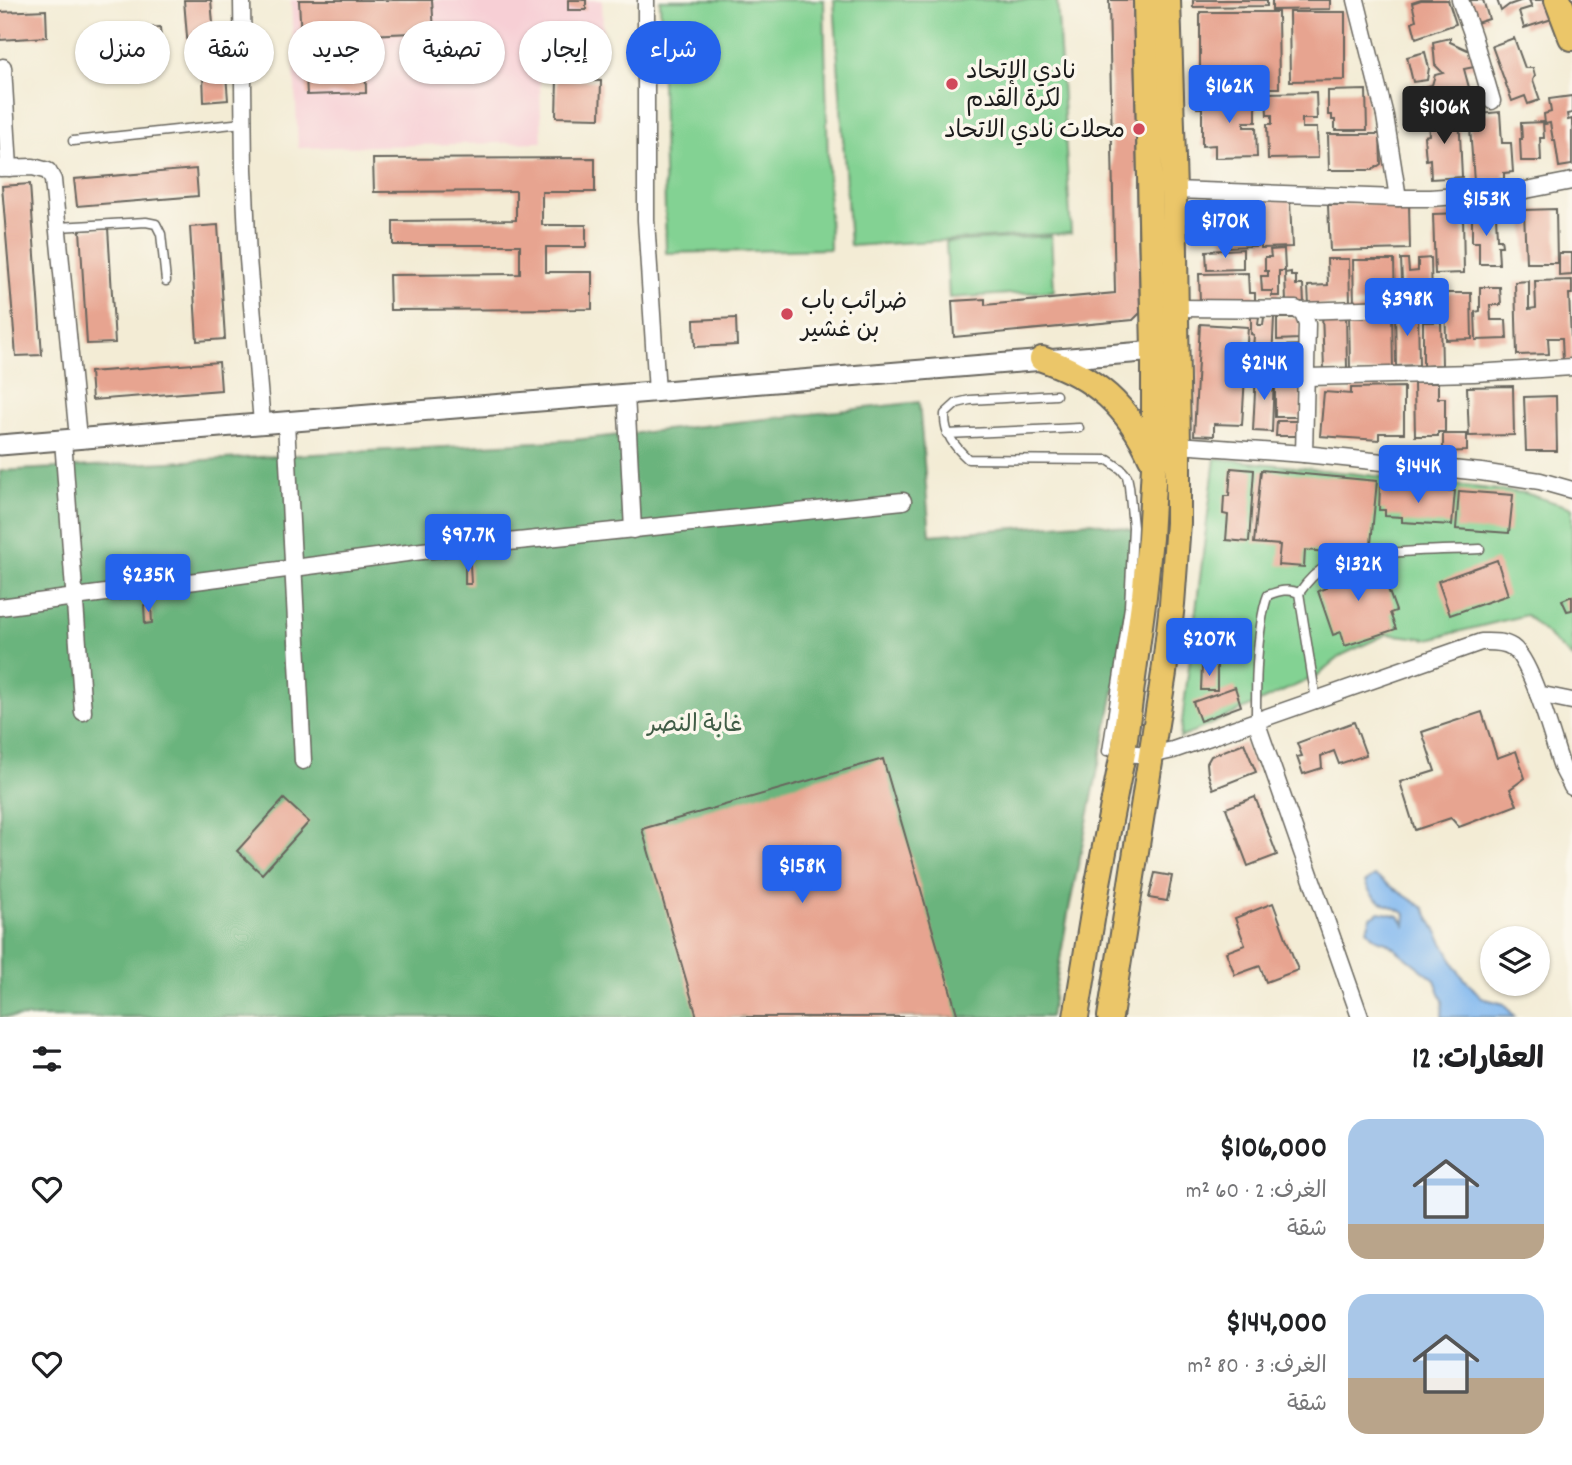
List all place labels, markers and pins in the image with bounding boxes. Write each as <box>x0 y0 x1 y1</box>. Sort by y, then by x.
place label: نادي الإتحاد لكرة القدم <box>966 56 1076 118</box>
pin: $162K <box>1180 66 1278 125</box>
marker: نادي الإتحاد لكرة القدم <box>944 76 960 92</box>
pin: $106K <box>1395 86 1493 146</box>
place label: محلات نادي الاتحاد <box>944 115 1125 149</box>
marker: محلات نادي الاتحاد <box>1131 121 1147 137</box>
pin: $153K <box>1437 178 1535 238</box>
pin: $170K <box>1176 201 1274 260</box>
pin: $398K <box>1358 278 1456 338</box>
place label: ضرائب باب بن غشير <box>799 286 907 348</box>
marker: ضرائب باب بن غشير <box>779 306 795 322</box>
pin: $214K <box>1215 342 1313 402</box>
pin: $144K <box>1369 446 1467 505</box>
pin: $97.7K <box>411 514 525 574</box>
pin: $132K <box>1309 544 1407 603</box>
pin: $235K <box>99 554 197 614</box>
pin: $207K <box>1160 618 1258 678</box>
pin: $158K <box>753 846 851 905</box>

